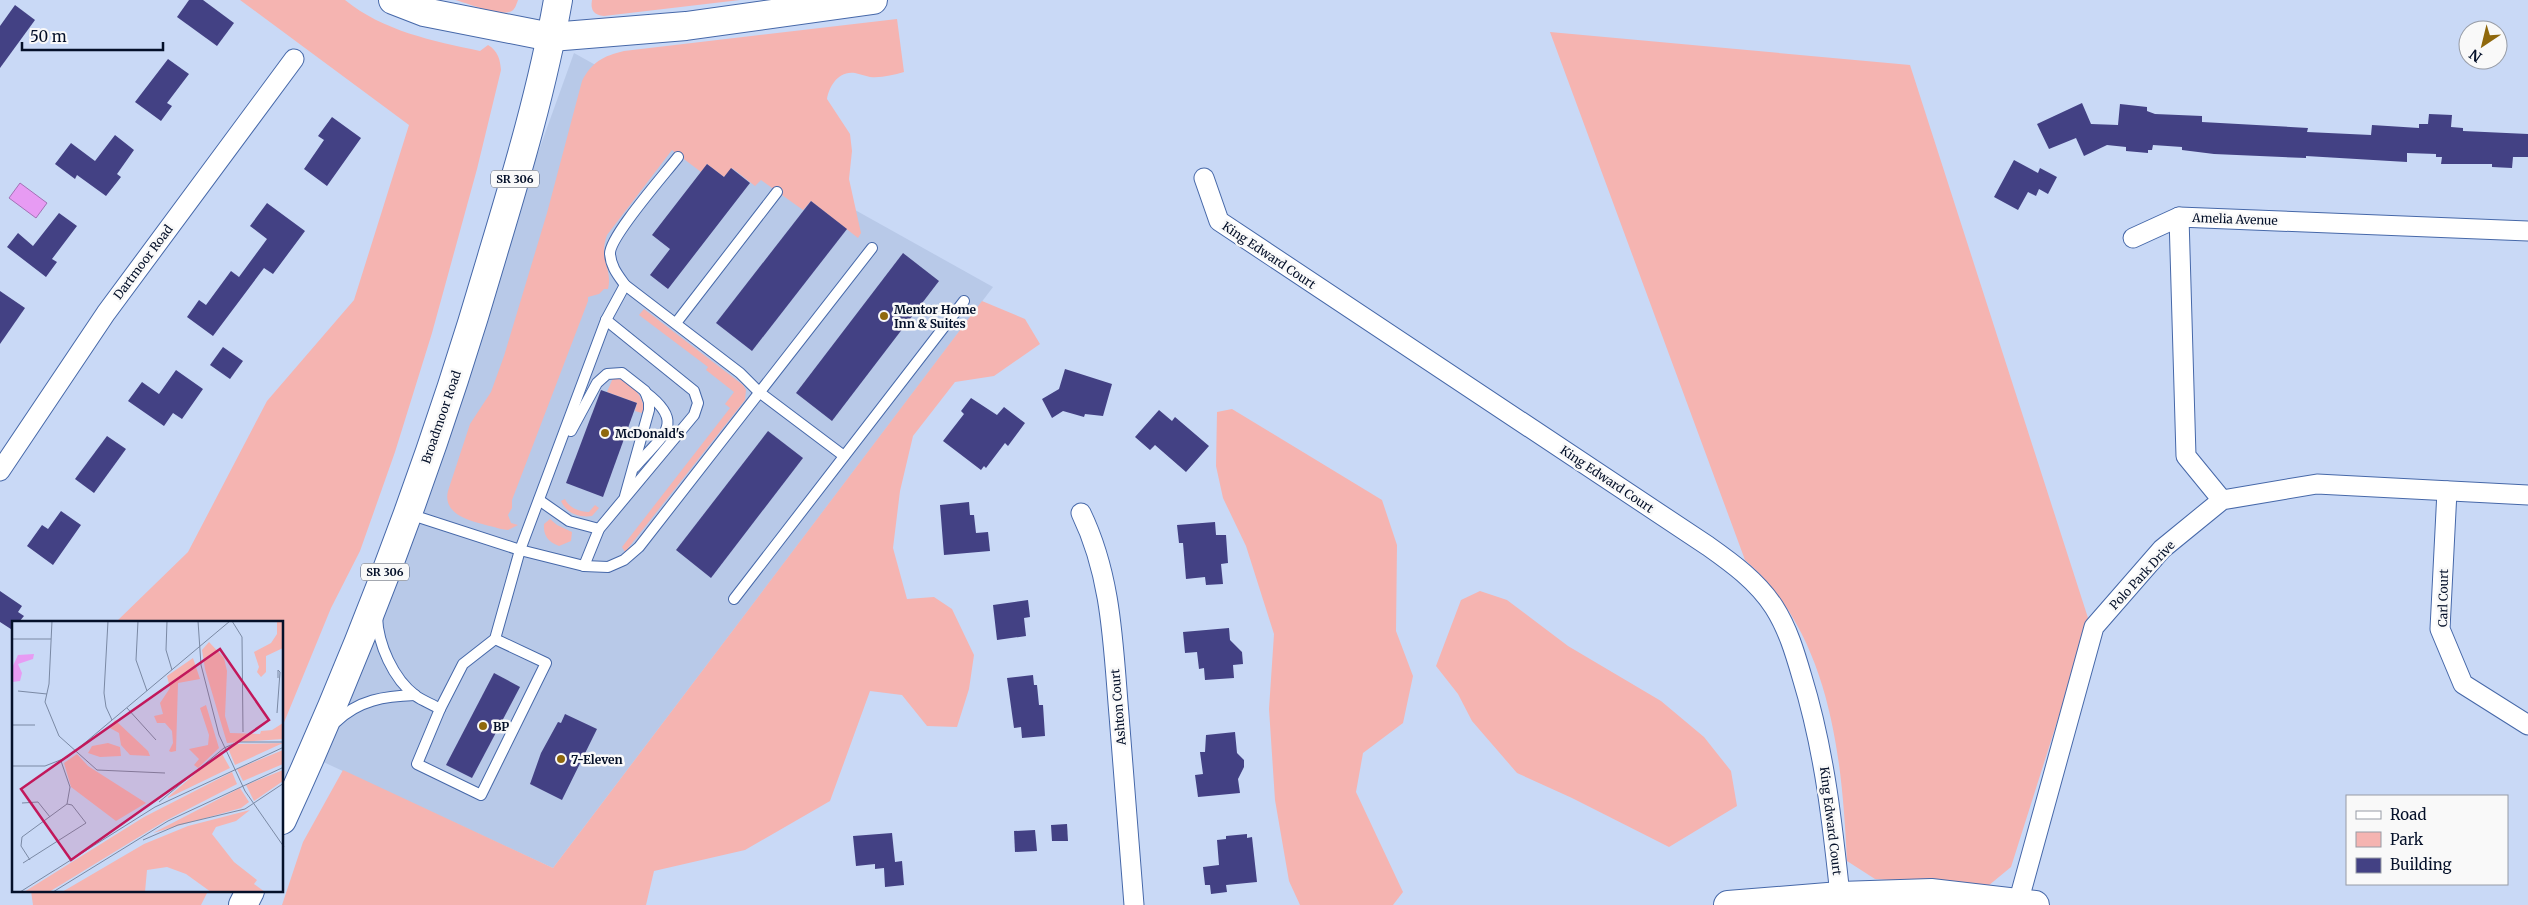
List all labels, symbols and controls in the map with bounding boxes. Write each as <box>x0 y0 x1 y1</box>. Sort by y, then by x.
scale bar <box>22 20 164 52</box>
north arrow <box>2458 20 2508 70</box>
text: 50 m <box>30 27 67 46</box>
text: N <box>2466 45 2485 66</box>
road number: SR 306 <box>491 170 539 188</box>
street label: Amelia Avenue <box>2191 210 2278 228</box>
street label: King Edward Court <box>1220 218 1319 292</box>
street label: Dartmoor Road <box>110 222 176 302</box>
place label: Mentor Home Inn & Suites <box>894 302 977 331</box>
marker: Mentor Home Inn & Suites <box>878 310 890 322</box>
street label: Broadmoor Road <box>418 368 464 466</box>
place label: McDonald's <box>615 426 684 441</box>
marker: McDonald's <box>599 427 611 439</box>
street label: King Edward Court <box>1558 442 1657 516</box>
street label: Polo Park Drive <box>2106 537 2178 613</box>
road number: SR 306 <box>361 564 409 580</box>
street label: Carl Court <box>2435 568 2451 627</box>
inset map <box>12 621 284 892</box>
street label: Ashton Court <box>1107 668 1129 747</box>
place label: BP <box>493 719 509 734</box>
marker: BP <box>477 720 489 732</box>
place label: 7-Eleven <box>571 752 623 767</box>
marker: 7-Eleven <box>555 753 567 765</box>
street label: King Edward Court <box>1817 766 1845 876</box>
legend <box>2346 795 2508 885</box>
text: Road <box>2390 805 2426 824</box>
text: Park <box>2390 830 2424 849</box>
text: Building <box>2390 855 2452 874</box>

